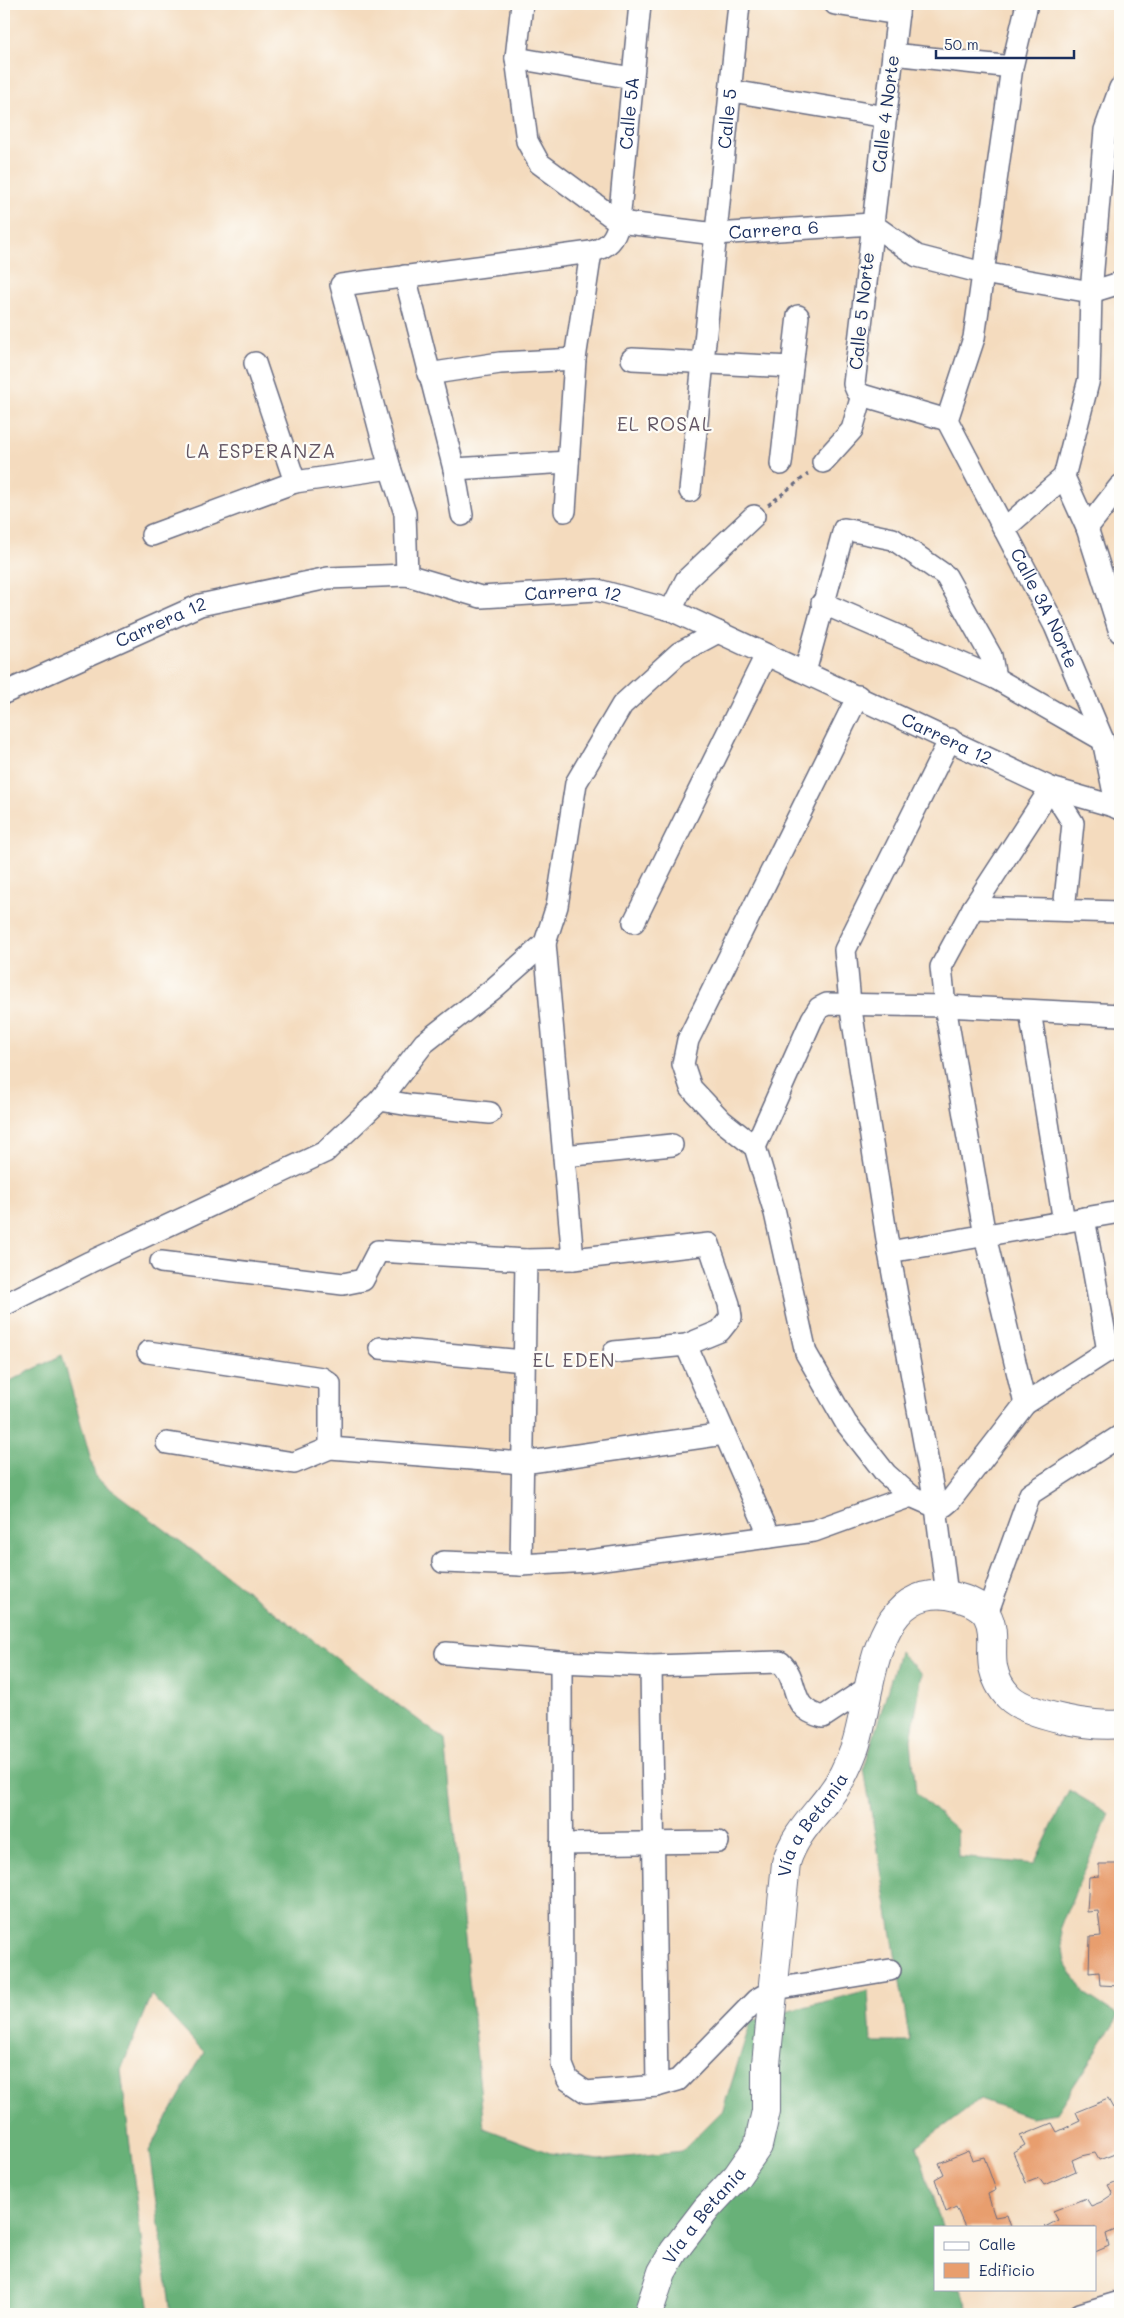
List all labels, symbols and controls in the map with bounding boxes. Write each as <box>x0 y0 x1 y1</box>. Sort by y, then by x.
scale bar <box>936 28 1074 60</box>
text: 50 m <box>944 34 979 54</box>
street label: Calle 4 Norte <box>866 54 904 174</box>
street label: Calle 5A <box>613 76 644 151</box>
street label: Calle 5 <box>711 87 741 150</box>
street label: Carrera 6 <box>728 214 819 244</box>
street label: Calle 5 Norte <box>843 251 879 371</box>
district label: EL ROSAL <box>617 411 713 436</box>
district label: LA ESPERANZA <box>186 438 336 463</box>
street label: Calle 3A Norte <box>1005 544 1084 672</box>
street label: Carrera 12 <box>523 577 624 607</box>
street label: Carrera 12 <box>111 591 208 653</box>
street label: Carrera 12 <box>898 707 996 770</box>
district label: EL EDEN <box>533 1347 615 1372</box>
street label: Vía a Betania <box>772 1768 853 1878</box>
street label: Vía a Betania <box>656 2162 751 2268</box>
legend <box>934 2226 1096 2290</box>
text: Calle <box>979 2234 1016 2254</box>
text: Edificio <box>979 2260 1035 2280</box>

